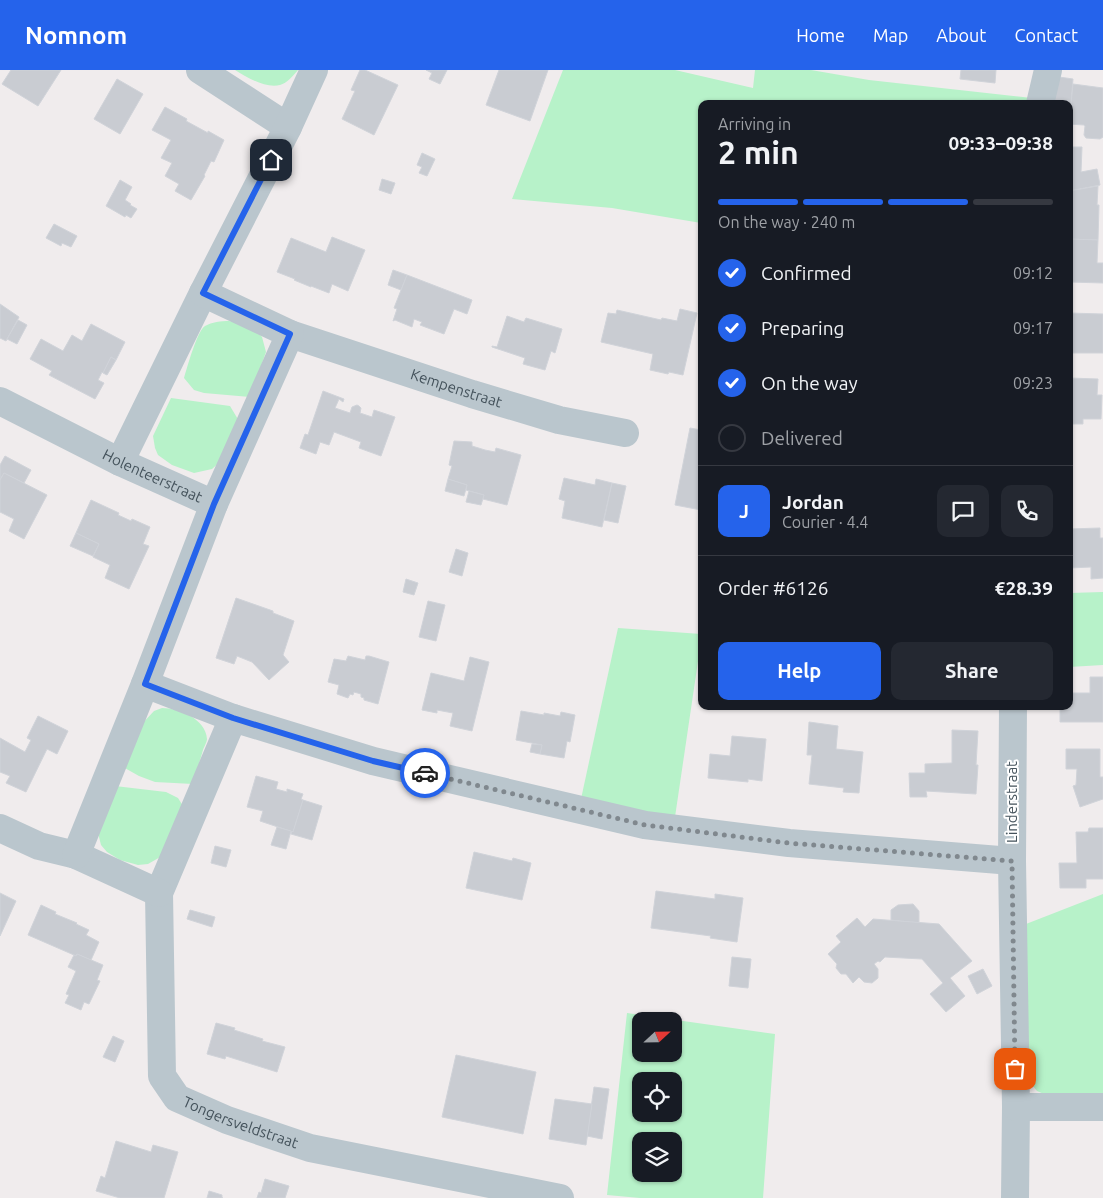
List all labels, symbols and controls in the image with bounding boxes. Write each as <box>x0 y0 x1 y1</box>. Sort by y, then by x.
text: Nomnom <box>25 22 127 49</box>
text: Home <box>796 25 845 45</box>
text: Map <box>873 25 908 45</box>
text: About <box>936 25 986 45</box>
text: Contact <box>1014 25 1078 45</box>
text: Arriving in <box>718 115 791 133</box>
text: 09:33–09:38 <box>948 132 1053 154</box>
text: 2 min <box>718 134 799 170</box>
pin <box>250 139 292 181</box>
icon: home <box>257 146 285 174</box>
text: On the way · 240 m <box>718 213 855 231</box>
icon: check <box>718 259 746 287</box>
text: Confirmed <box>761 262 852 284</box>
text: 09:12 <box>1013 264 1053 282</box>
icon: check <box>718 314 746 342</box>
text: Preparing <box>761 317 845 339</box>
text: 09:17 <box>1013 319 1053 337</box>
street label: Kempenstraat <box>408 365 504 411</box>
icon: check <box>718 369 746 397</box>
text: On the way <box>761 372 858 394</box>
text: 09:23 <box>1013 374 1053 392</box>
text: Delivered <box>761 427 843 449</box>
street label: Holenteerstraat <box>100 446 205 506</box>
button: chat <box>937 485 989 537</box>
button: phone <box>1001 485 1053 537</box>
text: Jordan <box>782 491 844 513</box>
text: J <box>739 500 749 522</box>
text: Courier · 4.4 <box>782 513 868 531</box>
text: Order #6126 <box>718 577 828 599</box>
text: €28.39 <box>995 577 1053 599</box>
button: Help <box>718 642 881 700</box>
button: Share <box>891 642 1053 700</box>
courier <box>400 748 450 798</box>
icon: car <box>411 759 439 787</box>
street label: Linderstraat <box>1003 761 1020 843</box>
north arrow <box>632 1012 682 1062</box>
map controls <box>632 1012 682 1182</box>
pin <box>994 1048 1036 1090</box>
icon: bag <box>1001 1055 1029 1083</box>
button: locate <box>632 1072 682 1122</box>
street label: Tongersveldstraat <box>181 1093 301 1151</box>
button: layers <box>632 1132 682 1182</box>

